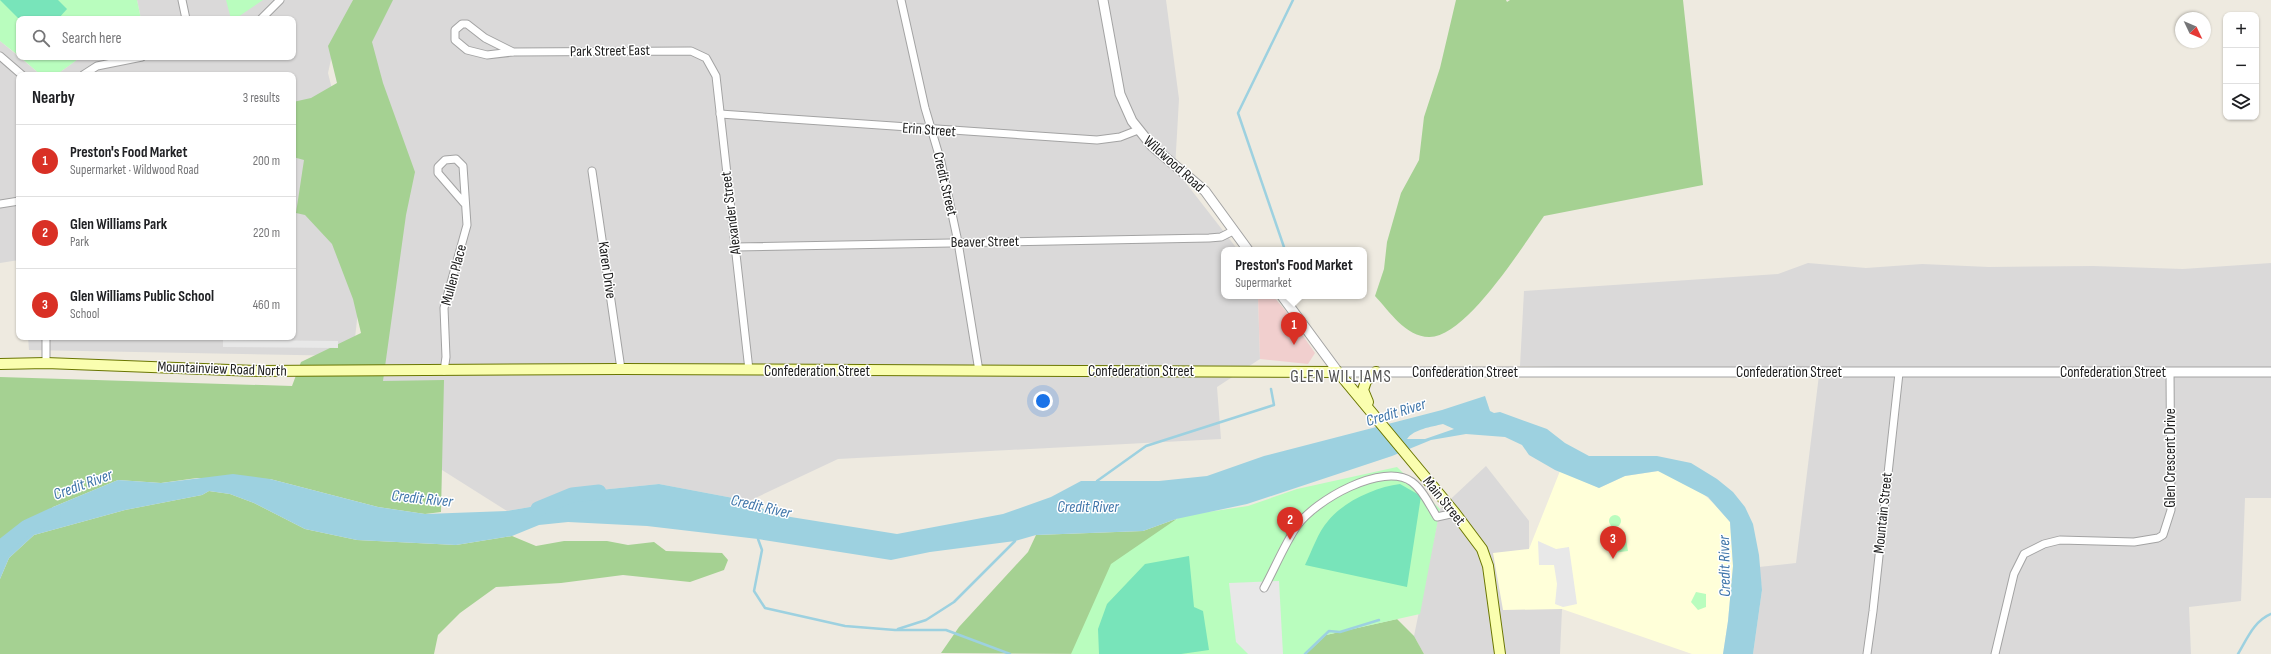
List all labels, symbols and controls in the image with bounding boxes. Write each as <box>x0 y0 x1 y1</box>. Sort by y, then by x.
north arrow <box>2175 12 2211 48</box>
map controls <box>2223 12 2259 120</box>
button: + <box>2223 12 2259 48</box>
search box <box>16 16 296 60</box>
icon: search <box>30 27 52 49</box>
text: Search here <box>62 29 122 48</box>
street label: Park Street East <box>570 41 651 61</box>
button: − <box>2223 48 2259 84</box>
button: layers <box>2223 84 2259 120</box>
text: Nearby <box>32 88 75 108</box>
text: 3 results <box>243 90 280 106</box>
street label: Erin Street <box>902 119 957 141</box>
street label: Wildwood Road <box>1139 131 1209 197</box>
text: Preston's Food Market <box>70 143 187 162</box>
street label: Credit Street <box>928 150 962 218</box>
text: 1 <box>42 153 48 169</box>
text: 200 m <box>253 153 280 169</box>
text: Supermarket · Wildwood Road <box>70 162 199 178</box>
street label: Alexander Street <box>716 170 746 257</box>
text: Glen Williams Park <box>70 215 167 234</box>
text: 2 <box>42 225 48 241</box>
text: 220 m <box>253 225 280 241</box>
street label: Beaver Street <box>951 232 1020 252</box>
text: Park <box>70 234 89 250</box>
street label: Karen Drive <box>594 240 620 300</box>
street label: Mullen Place <box>437 242 471 308</box>
popup <box>1221 247 1367 299</box>
text: Preston's Food Market <box>1235 256 1353 275</box>
text: Supermarket <box>1235 275 1292 291</box>
text: Glen Williams Public School <box>70 287 214 306</box>
text: 3 <box>42 297 48 313</box>
text: 460 m <box>253 297 280 313</box>
text: School <box>70 306 100 322</box>
pin: 1 <box>1281 312 1307 345</box>
street label: Mountainview Road North <box>157 357 287 381</box>
street label: Confederation Street <box>764 362 870 381</box>
street label: Confederation Street <box>1088 362 1194 381</box>
street label: Confederation Street <box>1412 363 1518 382</box>
street label: Confederation Street <box>1736 363 1842 382</box>
street label: Confederation Street <box>2060 363 2166 382</box>
district label: GLEN WILLIAMS <box>1290 367 1392 387</box>
your location <box>1033 391 1053 411</box>
water label: Credit River <box>1364 395 1429 431</box>
street label: Glen Crescent Drive <box>2161 408 2180 508</box>
water label: Credit River <box>51 465 116 504</box>
street label: Mountain Street <box>1869 471 1897 554</box>
street label: Main Street <box>1418 473 1470 530</box>
water label: Credit River <box>390 486 454 512</box>
water label: Credit River <box>729 491 794 523</box>
water label: Credit River <box>1057 498 1119 517</box>
pin: 2 <box>1277 507 1303 540</box>
pin: 3 <box>1600 526 1626 559</box>
water label: Credit River <box>1715 535 1735 597</box>

